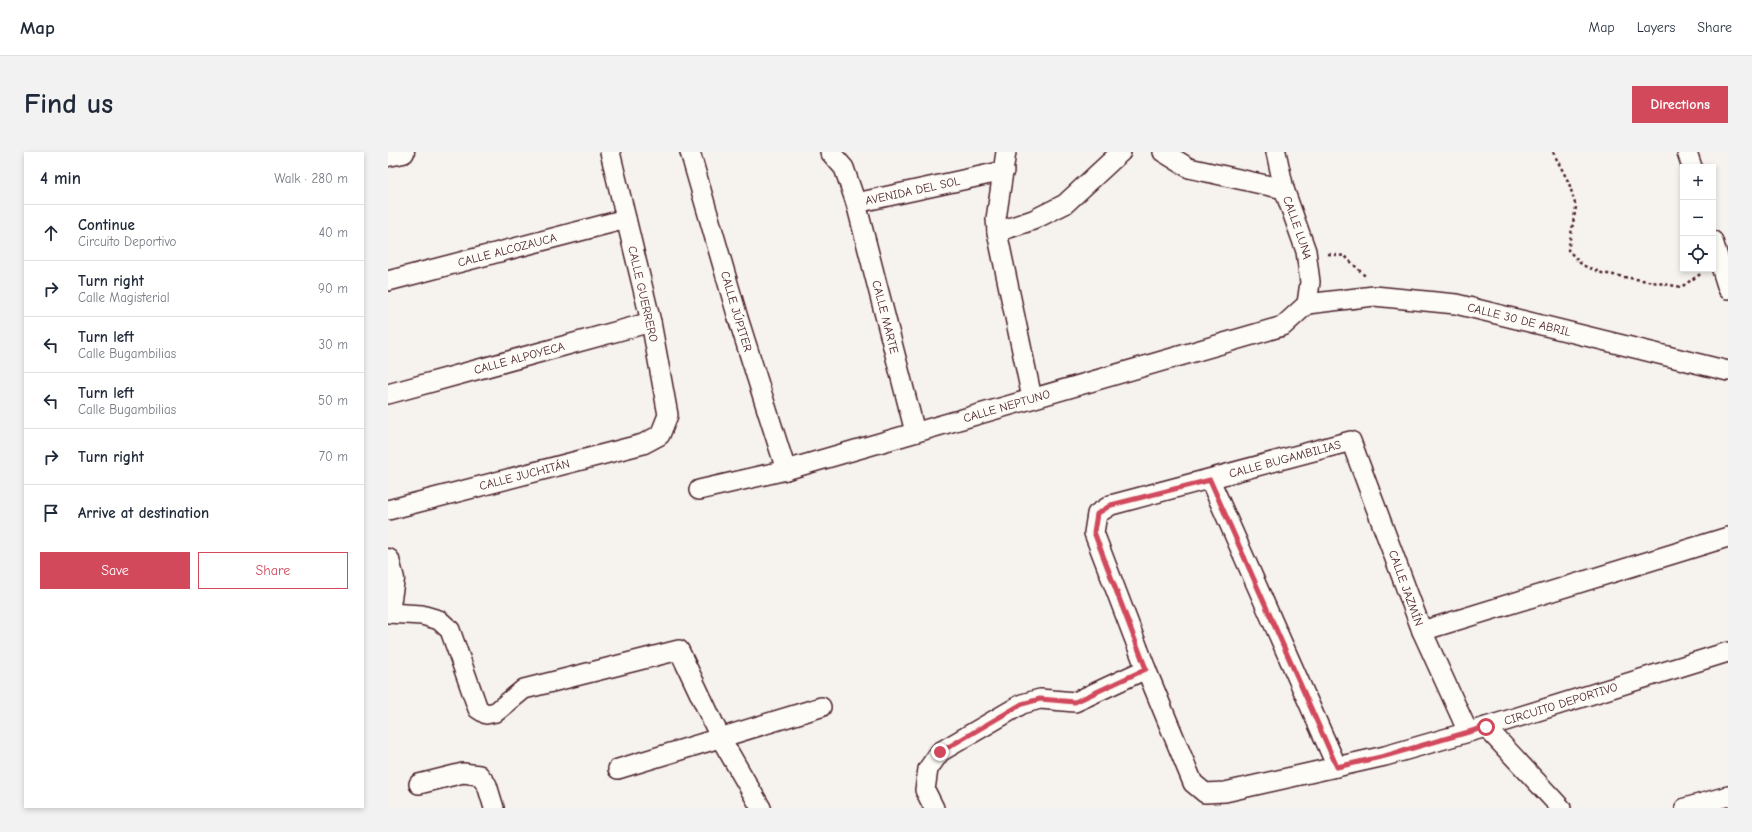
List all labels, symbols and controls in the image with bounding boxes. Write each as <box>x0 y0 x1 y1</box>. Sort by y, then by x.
text: Map <box>20 17 55 39</box>
text: Map <box>1588 19 1615 36</box>
text: Layers <box>1637 19 1675 36</box>
text: Share <box>1697 19 1732 36</box>
button: Directions <box>1632 86 1728 123</box>
text: Find us <box>24 88 113 120</box>
map controls <box>1680 164 1716 272</box>
button: + <box>1680 164 1716 200</box>
text: 4 min <box>40 169 81 188</box>
text: Walk · 280 m <box>274 171 348 186</box>
street label: AVENIDA DEL SOL <box>864 174 961 208</box>
street label: CALLE LUNA <box>1280 194 1314 260</box>
button: − <box>1680 200 1716 236</box>
text: Continue <box>78 216 135 234</box>
icon: ahead <box>40 222 62 244</box>
text: 40 m <box>319 225 348 240</box>
street label: CALLE ALCOZAUCA <box>456 230 558 270</box>
text: Circuito Deportivo <box>78 234 176 249</box>
button: locate <box>1680 236 1716 272</box>
street label: CALLE GUERRERO <box>625 245 661 344</box>
street label: CALLE JÚPITER <box>718 269 755 353</box>
text: Turn right <box>78 272 144 290</box>
icon: right <box>40 278 62 300</box>
street label: CALLE MARTE <box>869 279 902 355</box>
text: 90 m <box>318 281 348 296</box>
text: Calle Magisterial <box>78 290 170 305</box>
street label: CALLE 30 DE ABRIL <box>1466 300 1572 339</box>
text: Turn left <box>78 328 134 346</box>
icon: left <box>40 334 62 356</box>
text: 30 m <box>318 337 348 352</box>
street label: CALLE ALPOYECA <box>472 339 566 377</box>
text: Calle Bugambilias <box>78 346 176 361</box>
text: Turn left <box>78 384 134 402</box>
street label: CALLE NEPTUNO <box>962 387 1052 425</box>
icon: left <box>40 390 62 412</box>
text: 50 m <box>318 393 348 408</box>
text: Calle Bugambilias <box>78 402 176 417</box>
street label: CALLE BUGAMBILIAS <box>1227 437 1343 481</box>
icon: right <box>40 446 62 468</box>
text: Turn right <box>78 448 144 466</box>
text: 70 m <box>319 449 348 464</box>
street label: CALLE JUCHITÁN <box>478 456 571 493</box>
icon: arrive <box>40 502 62 524</box>
text: Arrive at destination <box>78 504 209 522</box>
street label: CALLE JAZMÍN <box>1386 548 1426 628</box>
button: Save <box>40 552 190 589</box>
button: Share <box>198 552 348 589</box>
street label: CIRCUITO DEPORTIVO <box>1502 680 1620 728</box>
route start <box>1477 718 1495 736</box>
route end <box>931 743 949 761</box>

